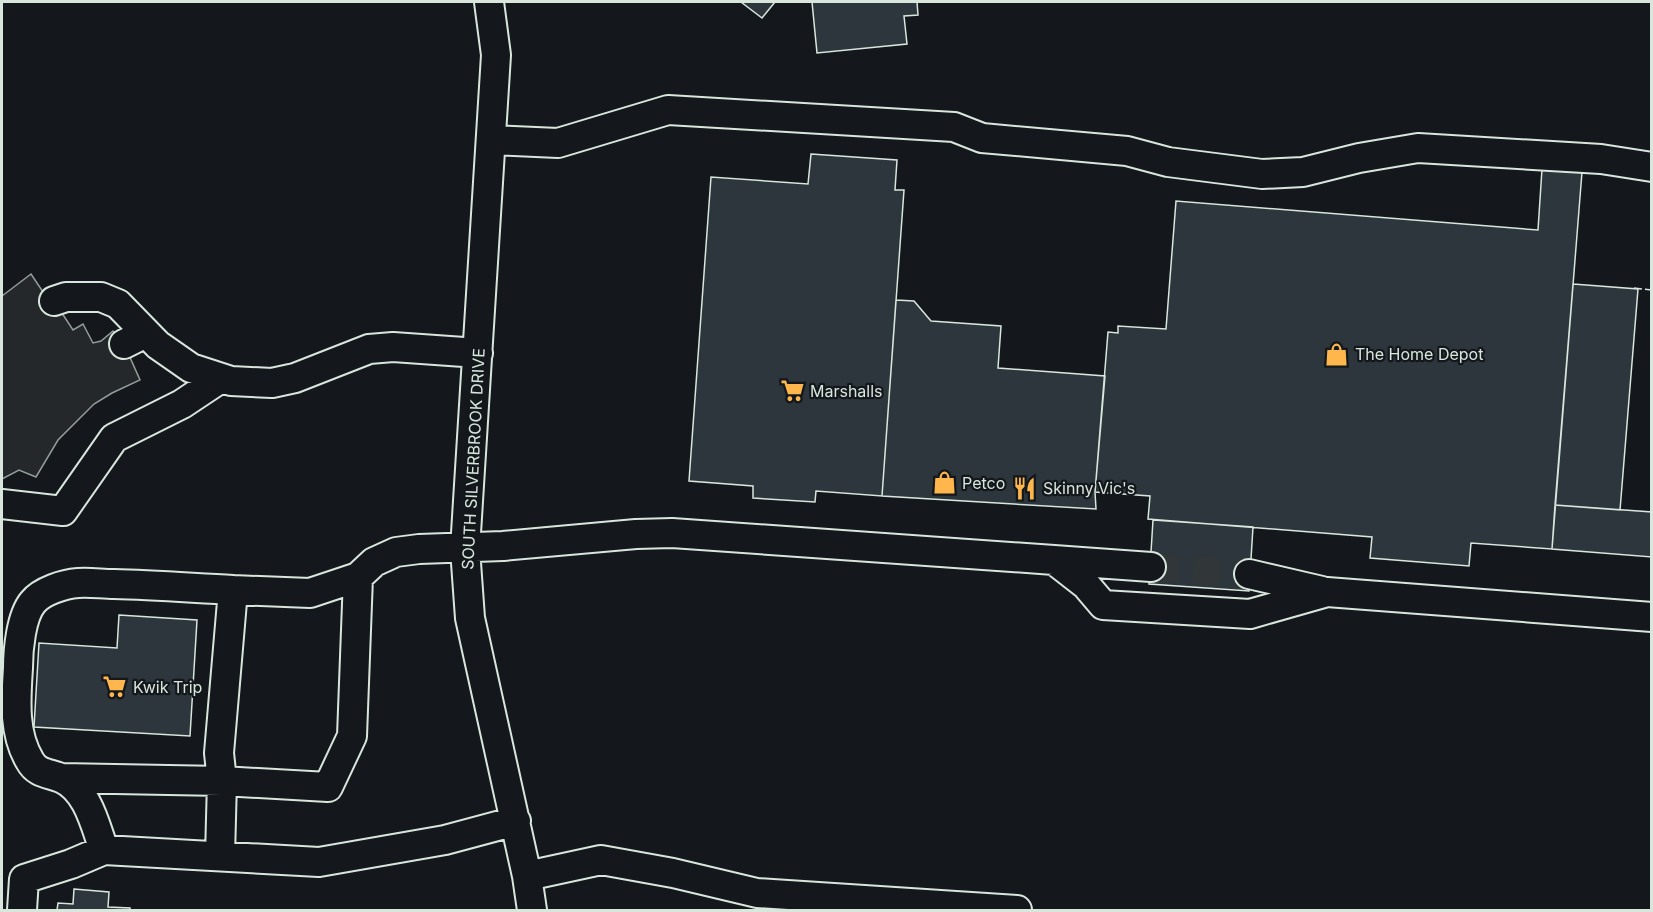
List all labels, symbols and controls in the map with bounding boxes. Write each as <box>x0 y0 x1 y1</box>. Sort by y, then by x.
shop icon: The Home Depot <box>1324 341 1350 367</box>
place label: The Home Depot <box>1355 344 1483 364</box>
street label: SOUTH SILVERBROOK DRIVE <box>457 348 489 570</box>
supermarket icon: Marshalls <box>779 378 805 404</box>
place label: Marshalls <box>810 381 883 401</box>
shop icon: Petco <box>931 470 957 496</box>
place label: Petco <box>962 473 1005 493</box>
restaurant icon: Skinny Vic's <box>1012 475 1038 501</box>
place label: Skinny Vic's <box>1043 478 1135 498</box>
supermarket icon: Kwik Trip <box>102 674 128 700</box>
place label: Kwik Trip <box>133 677 202 697</box>

